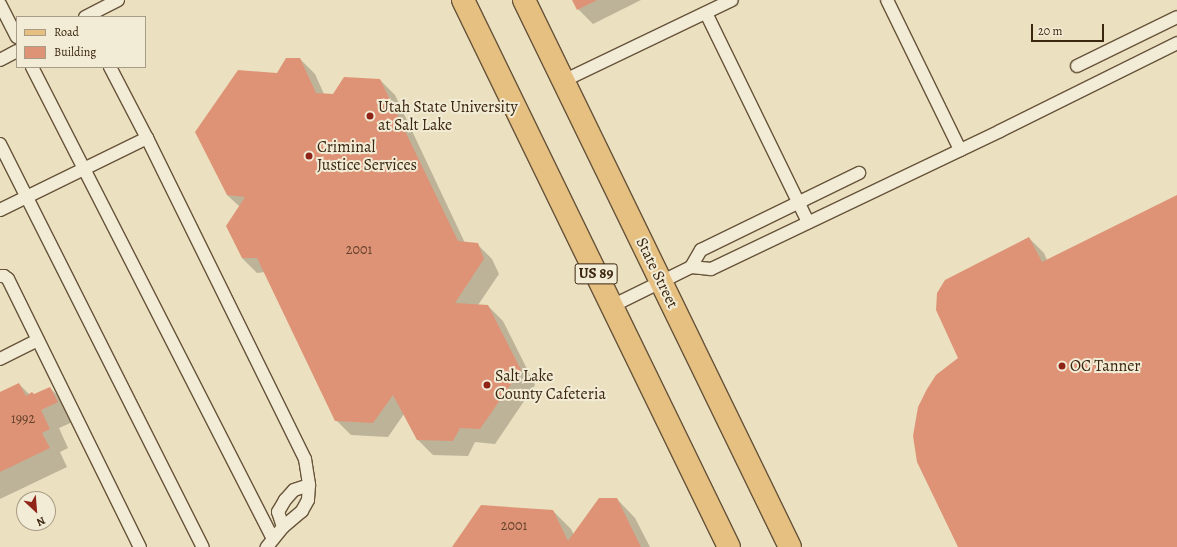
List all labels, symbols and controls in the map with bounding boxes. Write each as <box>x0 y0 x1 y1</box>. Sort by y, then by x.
legend <box>16 16 146 68</box>
scale bar <box>1033 16 1106 42</box>
text: 20 m <box>1038 23 1062 39</box>
text: Road <box>54 24 79 40</box>
text: Building <box>54 44 96 60</box>
place label: Utah State University at Salt Lake <box>378 97 518 135</box>
marker: Utah State University at Salt Lake <box>365 111 375 121</box>
place label: Criminal Justice Services <box>317 137 417 175</box>
marker: Criminal Justice Services <box>304 151 314 161</box>
street label: State Street <box>632 235 682 311</box>
house number: 2001 <box>346 242 372 258</box>
road number: US 89 <box>574 261 618 287</box>
place label: OC Tanner <box>1070 356 1140 376</box>
marker: OC Tanner <box>1057 361 1067 371</box>
place label: Salt Lake County Cafeteria <box>495 366 606 404</box>
marker: Salt Lake County Cafeteria <box>482 380 492 390</box>
house number: 1992 <box>11 411 35 427</box>
north arrow <box>16 491 56 531</box>
text: N <box>34 513 48 530</box>
house number: 2001 <box>501 518 527 534</box>

